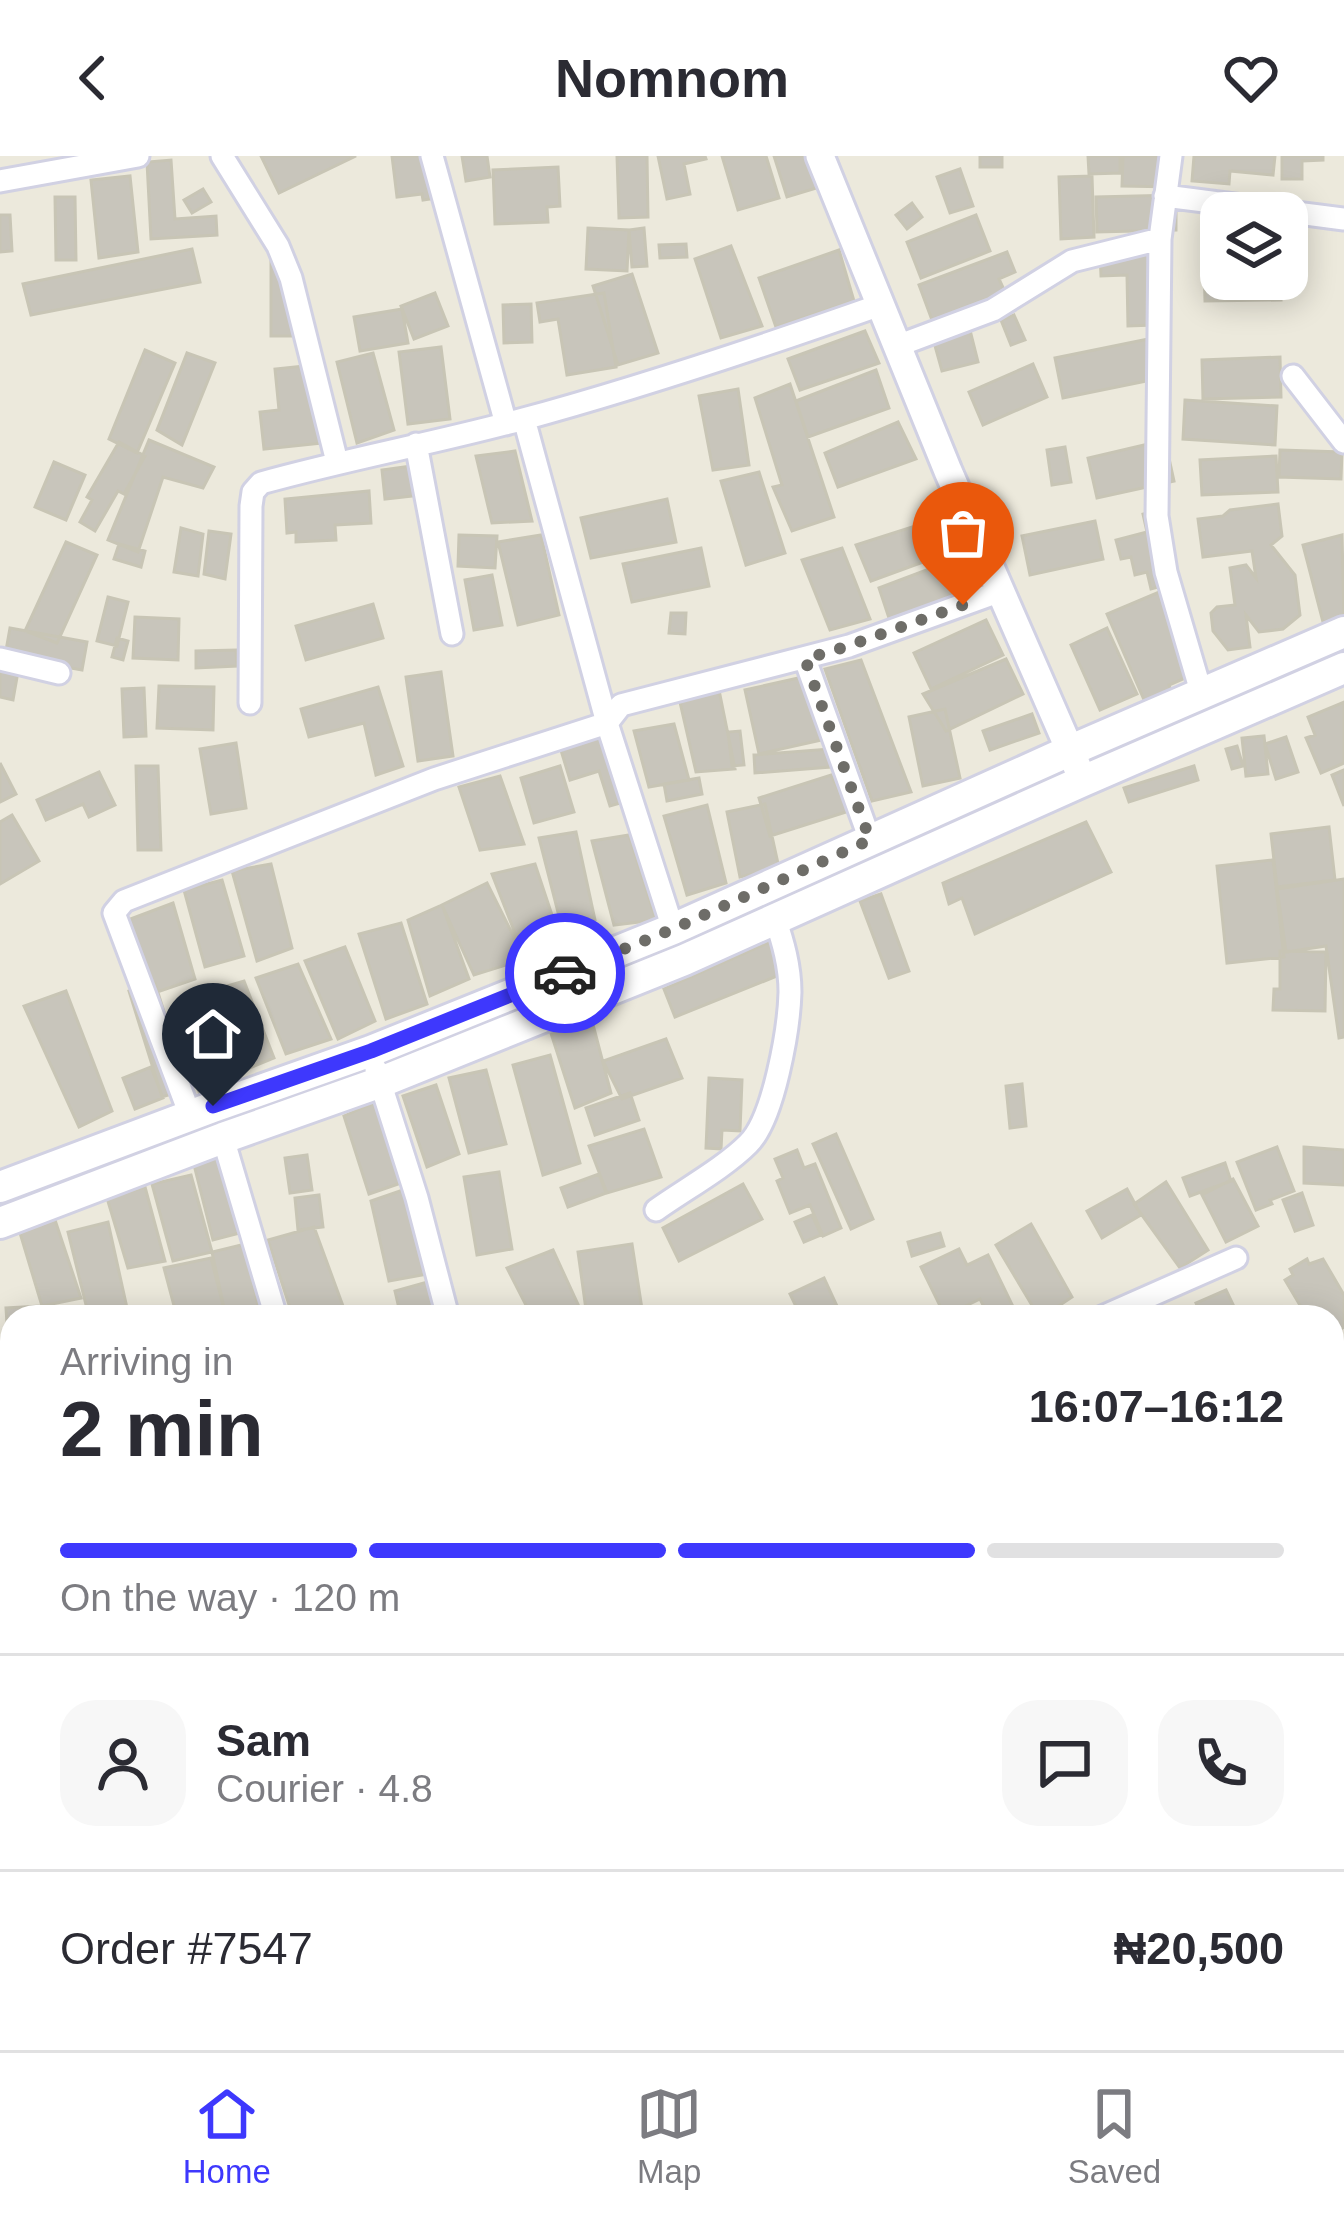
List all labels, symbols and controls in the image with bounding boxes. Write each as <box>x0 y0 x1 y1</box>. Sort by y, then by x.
icon: back <box>60 45 126 111</box>
icon: heart <box>1218 45 1284 111</box>
text: Nomnom <box>555 48 789 108</box>
map controls <box>1200 192 1308 300</box>
button: layers <box>1200 192 1308 300</box>
pin <box>912 482 1014 605</box>
icon: bag <box>930 500 996 566</box>
courier <box>505 913 625 1033</box>
icon: car <box>532 940 598 1006</box>
pin <box>162 983 264 1106</box>
icon: home <box>180 1001 246 1067</box>
text: Arriving in <box>60 1340 233 1383</box>
text: 16:07–16:12 <box>1029 1381 1284 1432</box>
text: 2 min <box>60 1385 264 1473</box>
text: On the way · 120 m <box>60 1576 400 1619</box>
button: person <box>60 1700 186 1826</box>
button: chat <box>1002 1700 1128 1826</box>
button: phone <box>1158 1700 1284 1826</box>
text: Sam <box>216 1715 311 1766</box>
text: Courier · 4.8 <box>216 1767 433 1810</box>
text: Order #7547 <box>60 1923 313 1974</box>
text: ₦20,500 <box>1114 1923 1284 1974</box>
tab: Home <box>183 2081 271 2191</box>
tab: Map <box>636 2081 702 2191</box>
tab: Saved <box>1068 2081 1161 2191</box>

